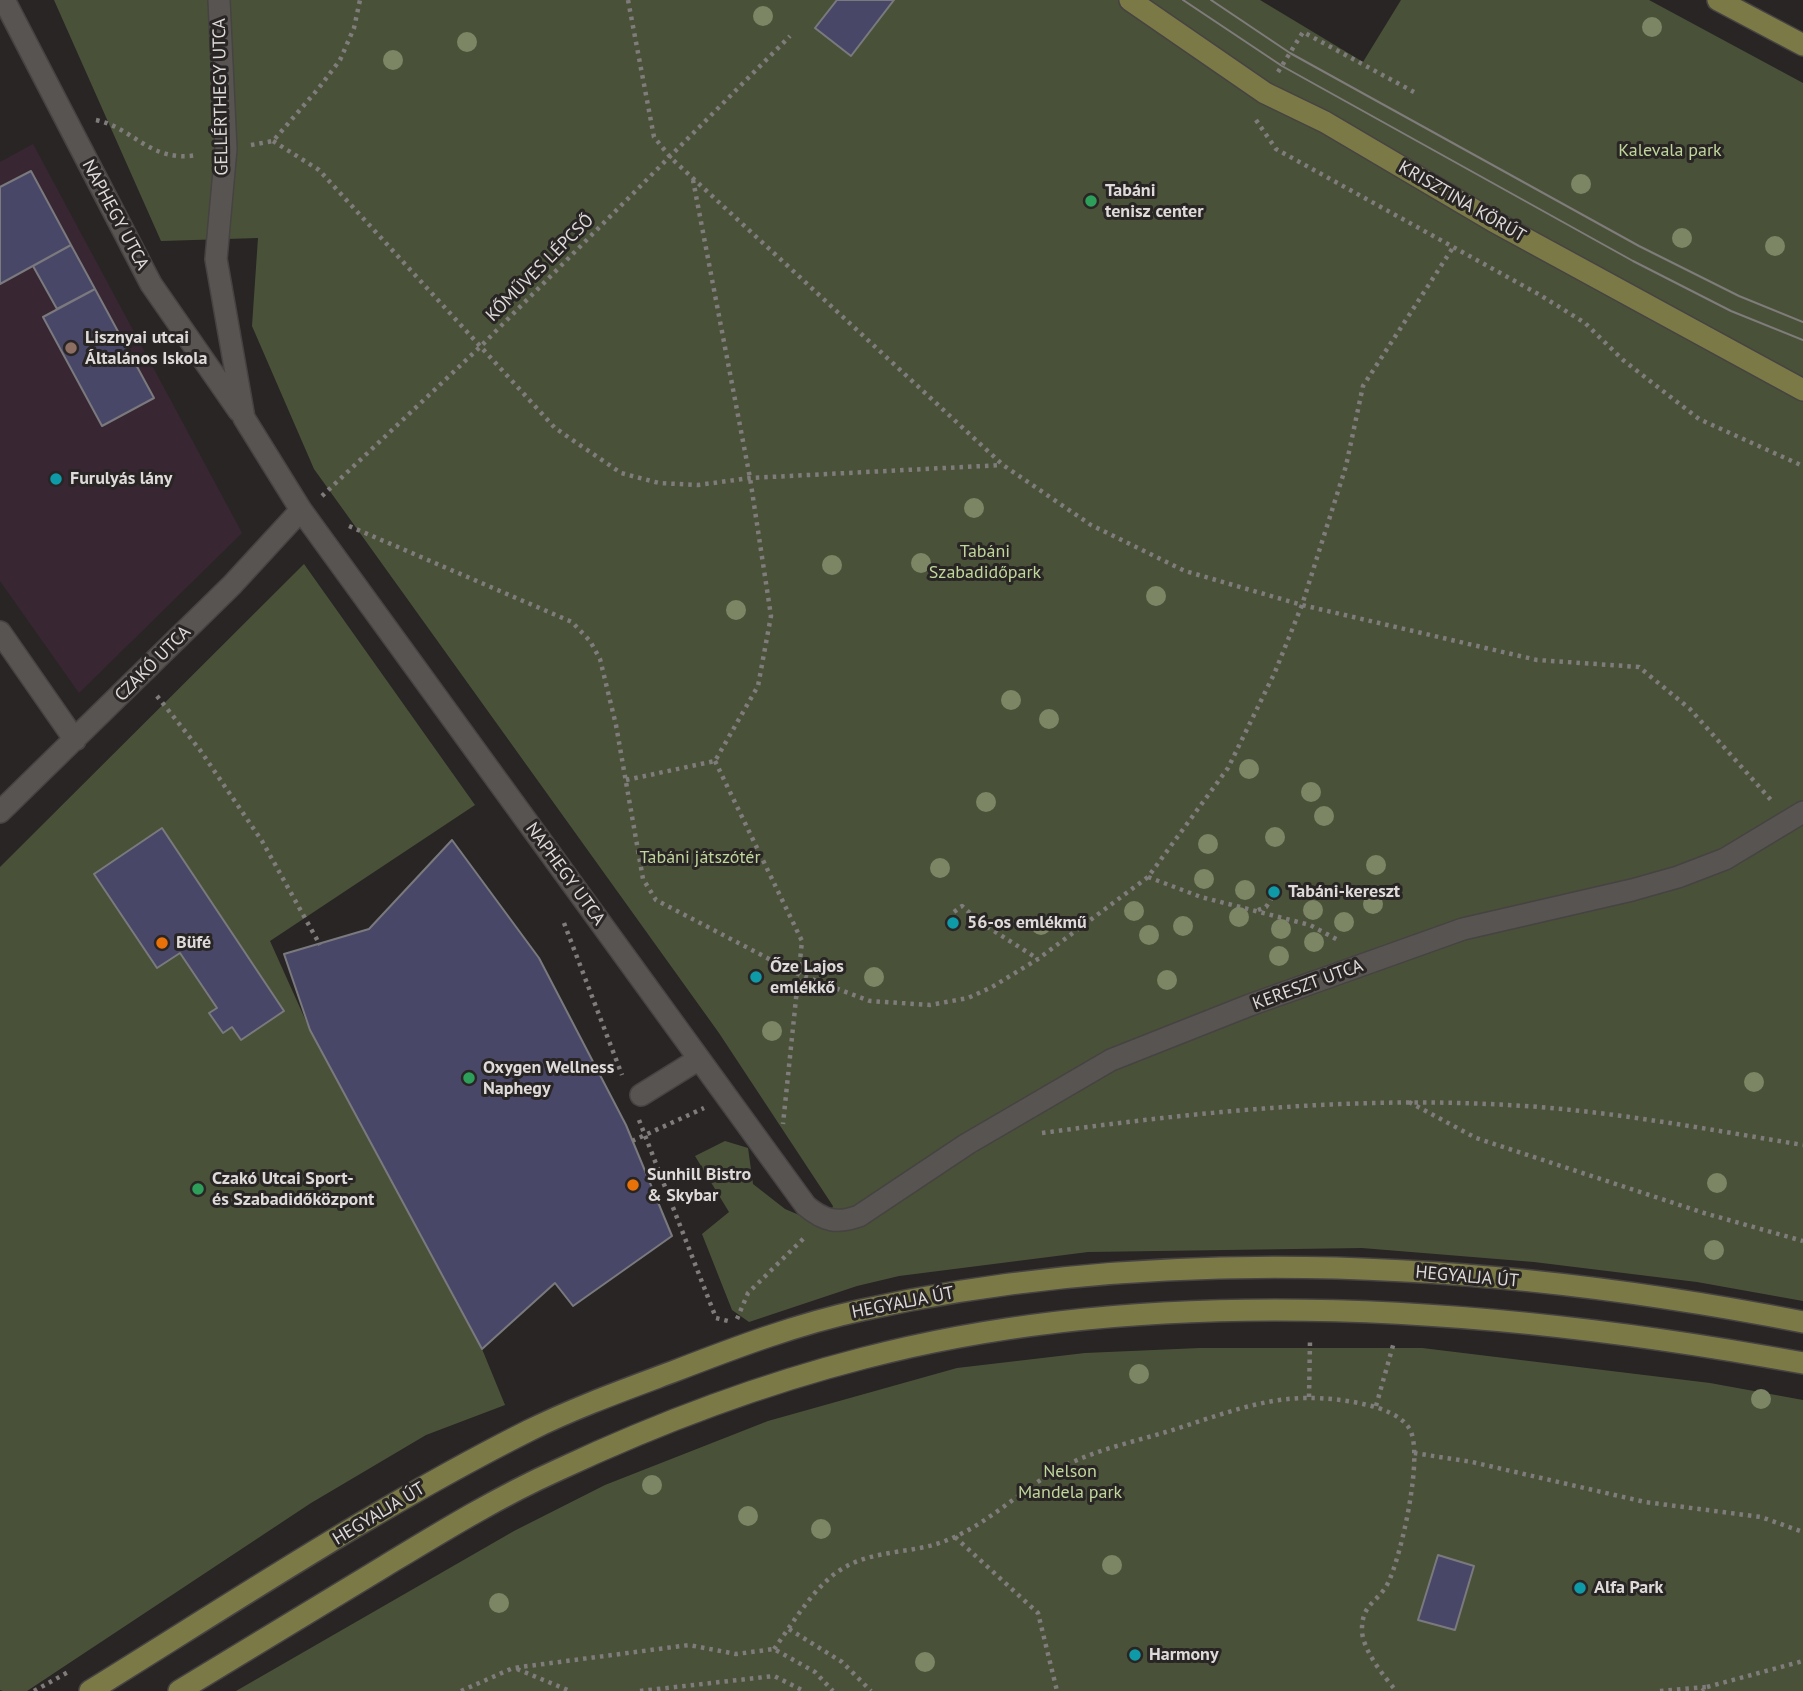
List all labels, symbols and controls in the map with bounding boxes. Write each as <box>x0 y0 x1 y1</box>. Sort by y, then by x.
street label: GELLÉRTHEGY UTCA <box>209 18 233 176</box>
park label: Kalevala park <box>1618 140 1722 162</box>
street label: NAPHEGY UTCA <box>77 156 153 274</box>
street label: KRISZTINA KÖRÚT <box>1395 157 1529 247</box>
place label: Tabáni tenisz center <box>1105 180 1203 222</box>
marker: Tabáni tenisz center <box>1083 193 1099 209</box>
street label: KŐMŰVES LÉPCSŐ <box>482 210 598 326</box>
place label: Lisznyai utcai Általános Iskola <box>85 327 207 370</box>
marker: Lisznyai utcai Általános Iskola <box>63 340 79 356</box>
place label: Furulyás lány <box>70 468 172 490</box>
marker: Furulyás lány <box>48 471 64 487</box>
park label: Tabáni Szabadidőpark <box>929 541 1041 584</box>
street label: CZAKÓ UTCA <box>111 622 195 706</box>
street label: NAPHEGY UTCA <box>521 819 609 929</box>
park label: Tabáni játszótér <box>639 847 761 869</box>
place label: Tabáni-kereszt <box>1288 881 1400 903</box>
marker: Tabáni-kereszt <box>1266 884 1282 900</box>
place label: 56-os emlékmű <box>967 912 1087 934</box>
marker: 56-os emlékmű <box>945 915 961 931</box>
place label: Büfé <box>176 932 211 954</box>
marker: Büfé <box>154 935 170 951</box>
street label: KERESZT UTCA <box>1250 955 1366 1015</box>
place label: Őze Lajos emlékkő <box>770 956 844 998</box>
marker: Őze Lajos emlékkő <box>748 969 764 985</box>
place label: Oxygen Wellness Naphegy <box>483 1057 614 1100</box>
marker: Oxygen Wellness Naphegy <box>461 1070 477 1086</box>
place label: Sunhill Bistro & Skybar <box>647 1164 751 1206</box>
place label: Czakó Utcai Sport- és Szabadidőközpont <box>212 1168 374 1210</box>
marker: Sunhill Bistro & Skybar <box>625 1177 641 1193</box>
marker: Czakó Utcai Sport- és Szabadidőközpont <box>190 1181 206 1197</box>
street label: HEGYALJA ÚT <box>1414 1262 1520 1292</box>
street label: HEGYALJA ÚT <box>850 1283 956 1323</box>
park label: Nelson Mandela park <box>1018 1461 1122 1504</box>
street label: HEGYALJA ÚT <box>329 1478 429 1550</box>
place label: Alfa Park <box>1594 1577 1663 1599</box>
marker: Alfa Park <box>1572 1580 1588 1596</box>
place label: Harmony <box>1149 1644 1219 1666</box>
marker: Harmony <box>1127 1647 1143 1663</box>

